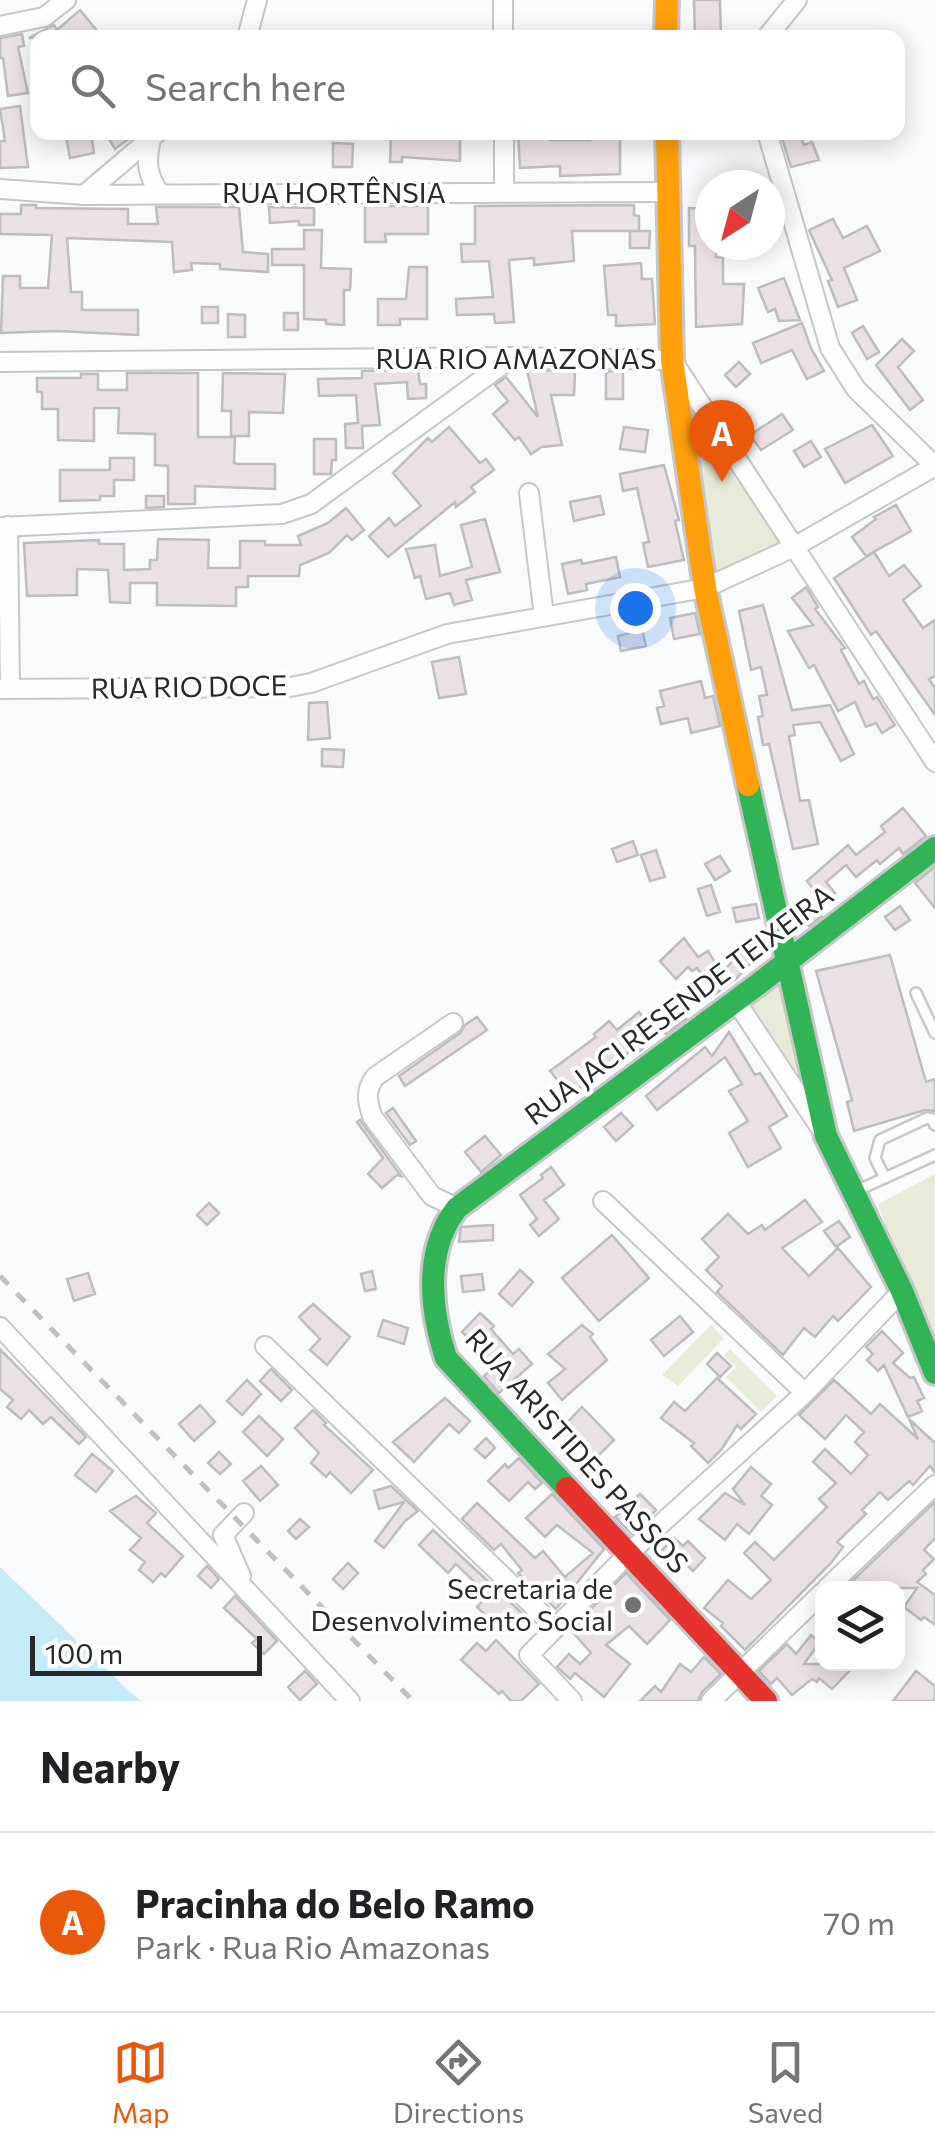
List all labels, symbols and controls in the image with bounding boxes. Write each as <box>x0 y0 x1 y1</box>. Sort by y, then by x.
search box <box>30 30 905 140</box>
icon: search <box>65 58 120 113</box>
text: Search here <box>145 62 346 109</box>
north arrow <box>695 170 785 260</box>
street label: RUA HORTÊNSIA <box>222 175 446 209</box>
street label: RUA RIO AMAZONAS <box>376 341 656 375</box>
pin: A <box>690 400 754 482</box>
your location <box>610 583 661 634</box>
street label: RUA RIO DOCE <box>90 667 288 705</box>
street label: RUA JACI RESENDE TEIXEIRA <box>517 877 839 1131</box>
street label: RUA ARISTIDES PASSOS <box>459 1321 696 1579</box>
place label: Secretaria de Desenvolvimento Social <box>311 1571 613 1637</box>
map controls <box>815 1581 905 1671</box>
button: layers <box>815 1581 905 1671</box>
marker: Secretaria de Desenvolvimento Social <box>622 1594 644 1616</box>
scale bar <box>30 1631 262 1676</box>
text: 100 m <box>45 1636 123 1670</box>
text: Nearby <box>40 1740 180 1792</box>
text: Pracinha do Belo Ramo <box>135 1879 535 1926</box>
text: A <box>61 1902 84 1942</box>
text: 70 m <box>823 1902 895 1942</box>
text: Park · Rua Rio Amazonas <box>135 1926 490 1966</box>
tab: Map <box>112 2035 169 2129</box>
tab: Directions <box>393 2035 524 2129</box>
tab: Saved <box>748 2035 823 2129</box>

